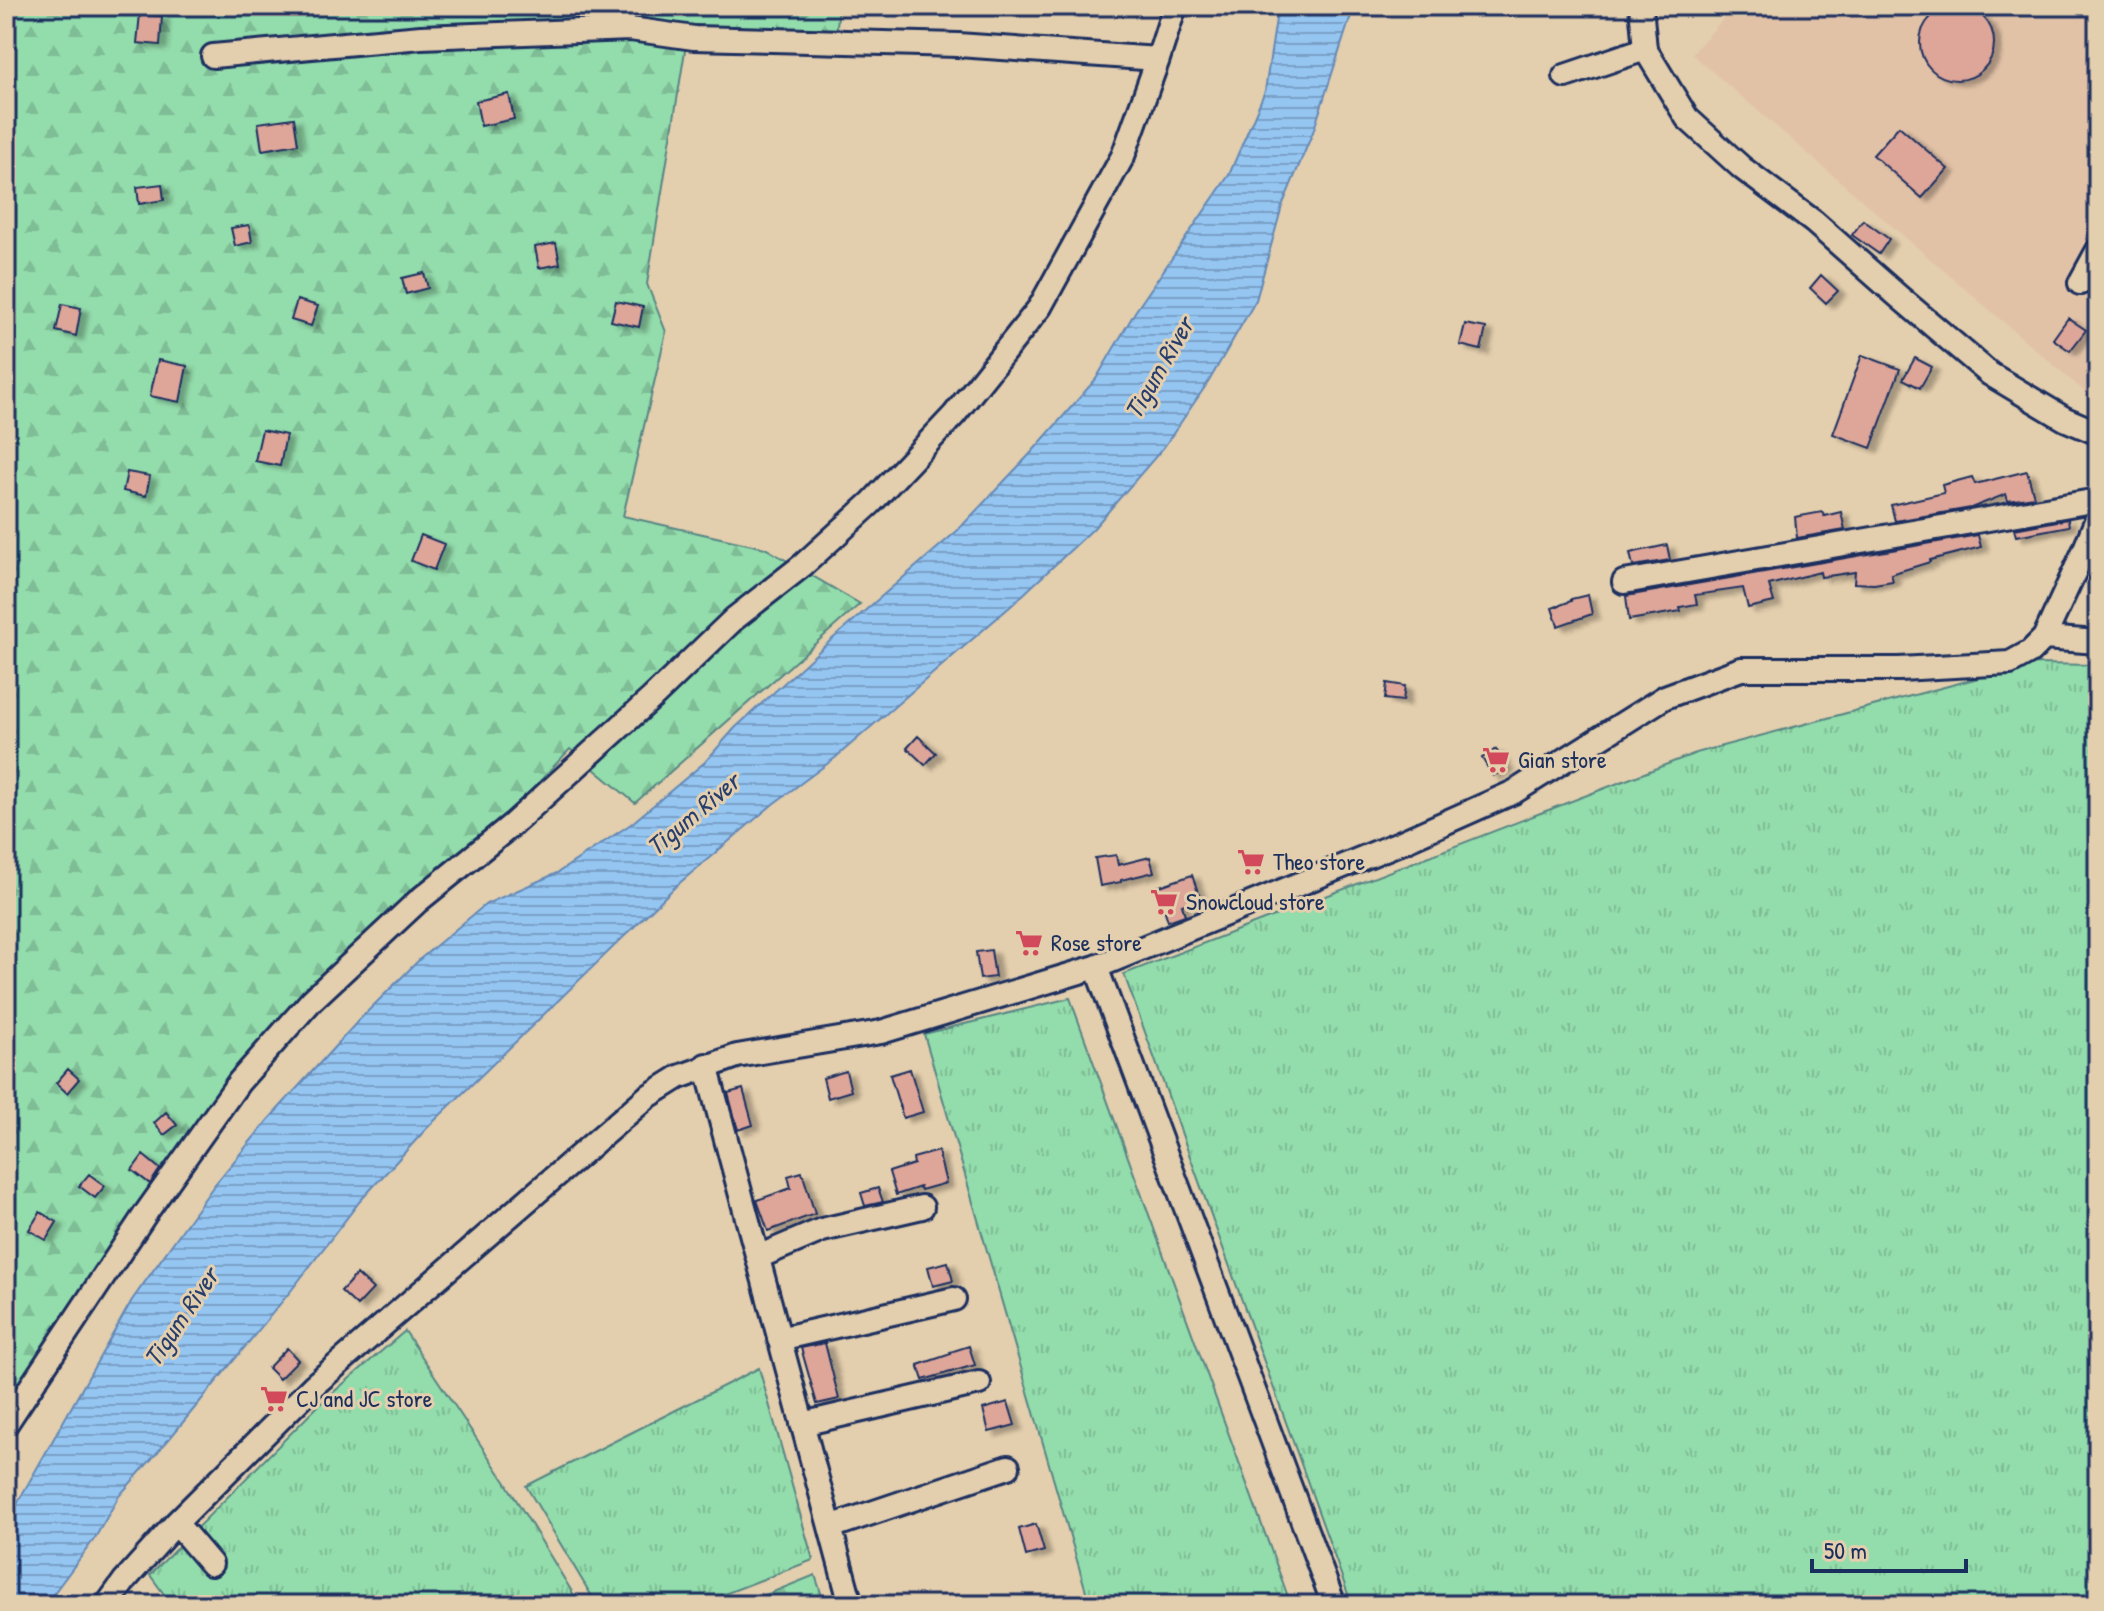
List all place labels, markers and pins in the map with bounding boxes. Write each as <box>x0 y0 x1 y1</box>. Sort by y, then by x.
place label: Gian store <box>1518 743 1607 775</box>
supermarket icon: Gian store <box>1481 745 1511 775</box>
place label: Theo store <box>1273 845 1365 877</box>
supermarket icon: Theo store <box>1236 847 1266 877</box>
place label: Snowcloud store <box>1186 885 1325 917</box>
supermarket icon: Snowcloud store <box>1149 887 1179 917</box>
place label: Rose store <box>1051 926 1142 958</box>
supermarket icon: Rose store <box>1014 928 1044 958</box>
place label: CJ and JC store <box>296 1382 433 1414</box>
supermarket icon: CJ and JC store <box>259 1384 289 1414</box>

